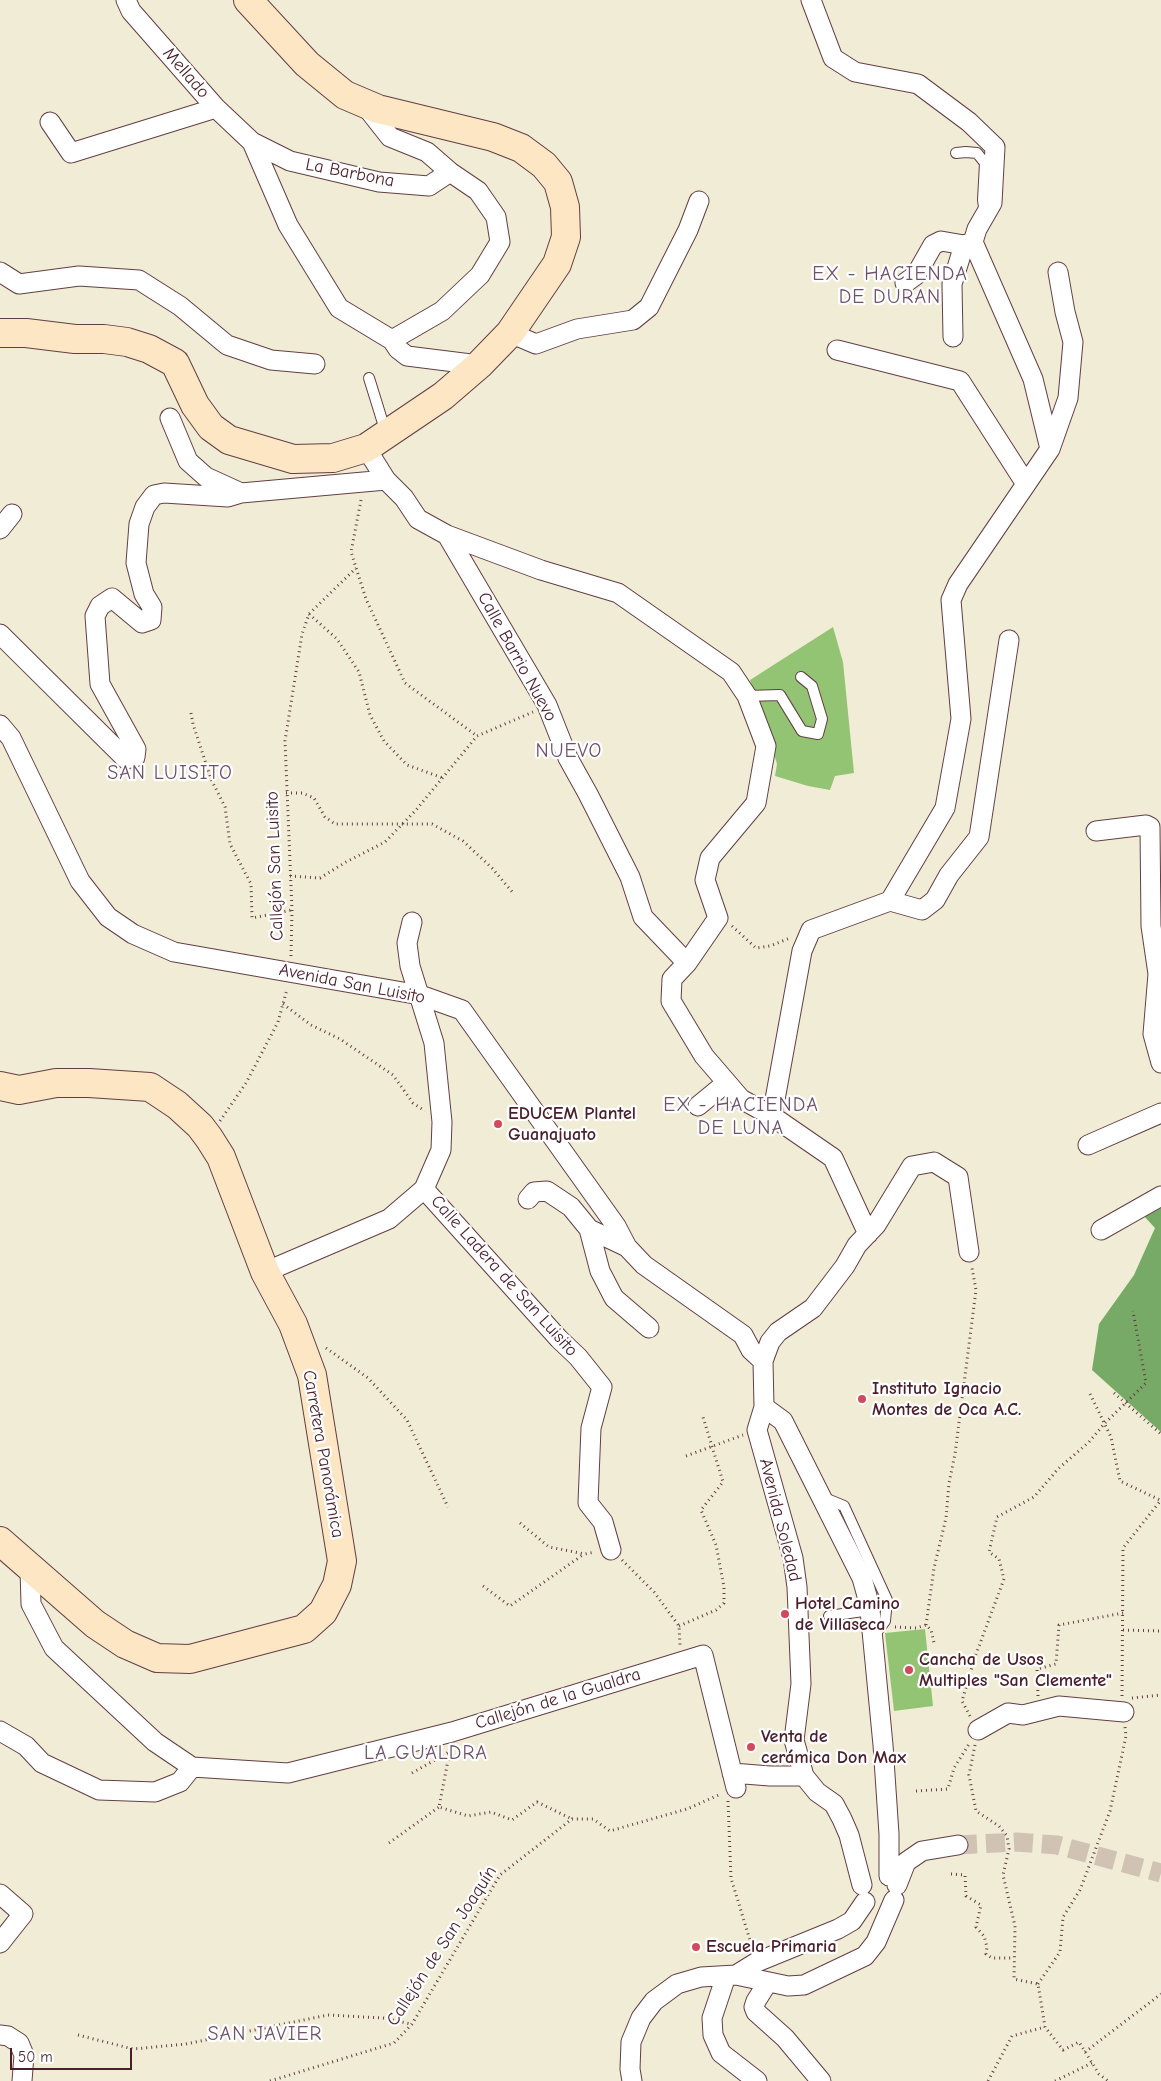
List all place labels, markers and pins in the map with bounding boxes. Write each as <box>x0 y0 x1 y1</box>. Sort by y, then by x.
place label: EDUCEM Plantel Guanajuato <box>508 1103 636 1146</box>
marker: EDUCEM Plantel Guanajuato <box>492 1118 504 1130</box>
place label: Instituto Ignacio Montes de Oca A.C. <box>872 1378 1021 1420</box>
marker: Instituto Ignacio Montes de Oca A.C. <box>856 1393 868 1405</box>
place label: Hotel Camino de Villaseca <box>795 1593 900 1636</box>
marker: Hotel Camino de Villaseca <box>779 1608 791 1620</box>
place label: Cancha de Usos Multiples "San Clemente" <box>919 1649 1112 1692</box>
marker: Cancha de Usos Multiples "San Clemente" <box>903 1664 915 1676</box>
place label: Venta de cerámica Don Max <box>761 1726 906 1768</box>
marker: Venta de cerámica Don Max <box>745 1741 757 1753</box>
place label: Escuela Primaria <box>706 1936 837 1958</box>
marker: Escuela Primaria <box>690 1941 702 1953</box>

